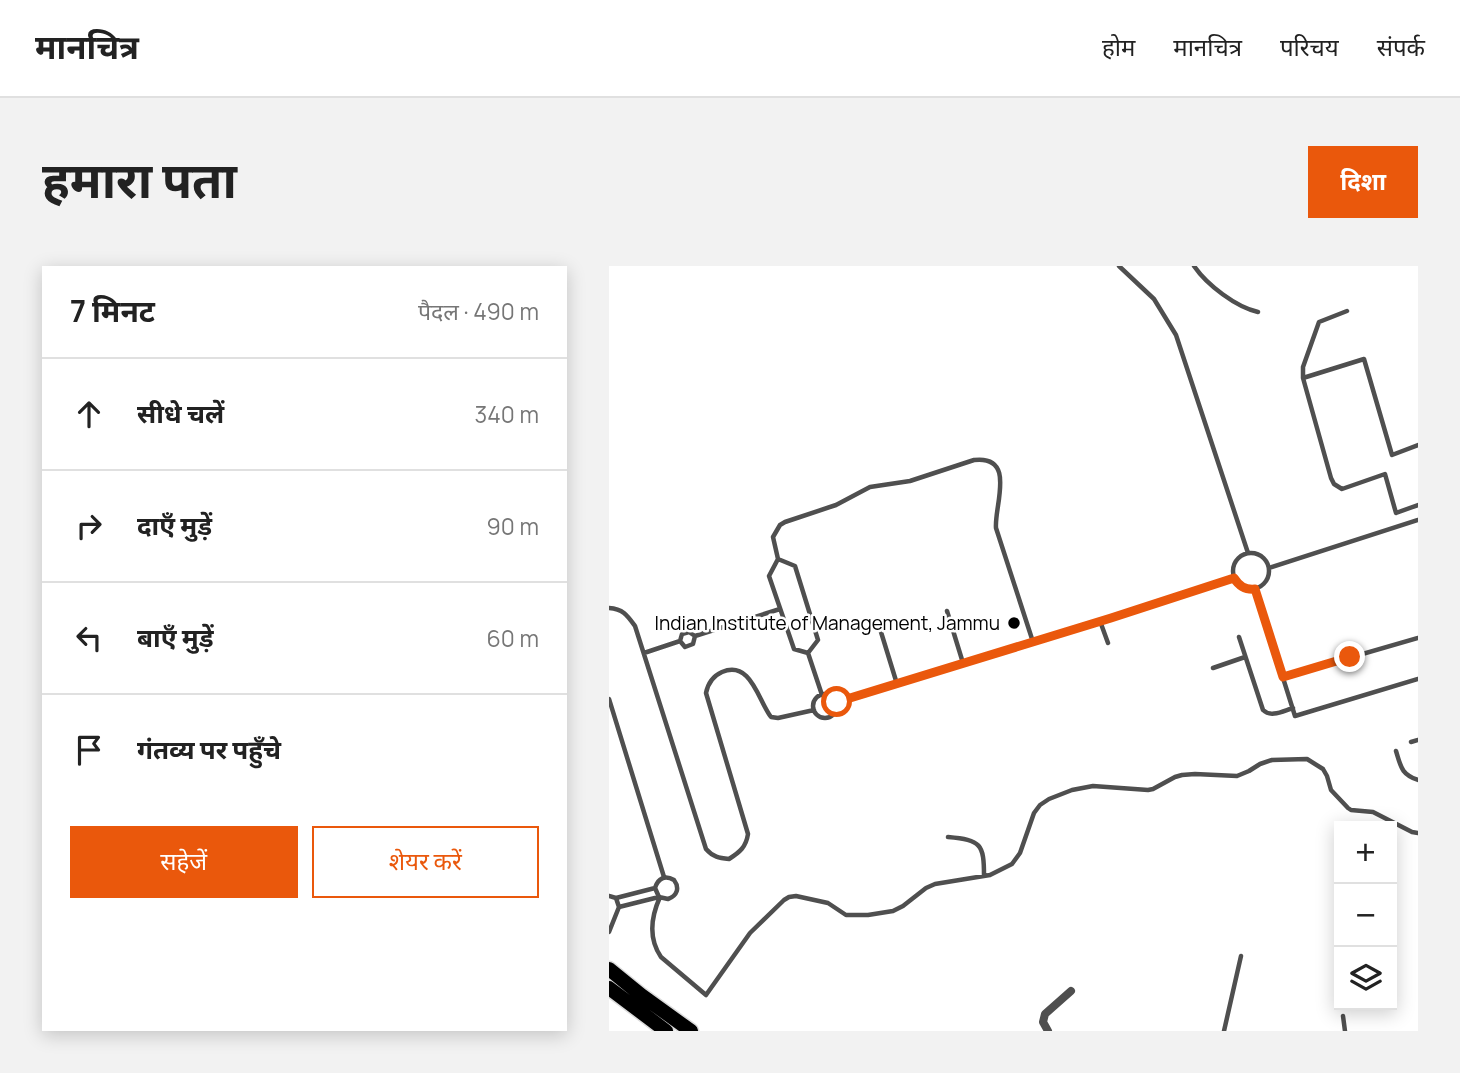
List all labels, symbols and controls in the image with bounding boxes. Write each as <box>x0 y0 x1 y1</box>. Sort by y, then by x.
text: मानचित्र <box>35 24 139 69</box>
text: होम <box>1102 30 1135 63</box>
text: मानचित्र <box>1173 30 1242 63</box>
text: परिचय <box>1280 30 1339 63</box>
text: संपर्क <box>1377 30 1425 63</box>
text: हमारा पता <box>42 146 237 213</box>
button: दिशा <box>1308 146 1418 218</box>
text: 7 मिनट <box>70 290 155 331</box>
text: पैदल · 490 m <box>418 295 539 327</box>
icon: ahead <box>70 395 108 433</box>
text: सीधे चलें <box>137 395 224 431</box>
text: 340 m <box>475 398 539 430</box>
icon: right <box>70 507 108 545</box>
text: दाएँ मुड़ें <box>137 507 212 543</box>
text: 90 m <box>487 510 539 542</box>
place label: Indian Institute of Management, Jammu <box>655 610 1000 636</box>
marker: Indian Institute of Management, Jammu <box>1006 615 1022 631</box>
icon: left <box>70 619 108 657</box>
text: बाएँ मुड़ें <box>137 619 214 655</box>
text: 60 m <box>487 622 539 654</box>
route end <box>1334 641 1365 672</box>
route start <box>821 686 852 717</box>
icon: arrive <box>70 731 108 769</box>
text: गंतव्य पर पहुँचे <box>137 731 281 767</box>
map controls <box>1334 821 1397 1010</box>
button: + <box>1334 821 1397 884</box>
button: सहेजें <box>70 826 298 898</box>
button: शेयर करें <box>312 826 539 898</box>
button: − <box>1334 884 1397 947</box>
button: layers <box>1334 947 1397 1010</box>

